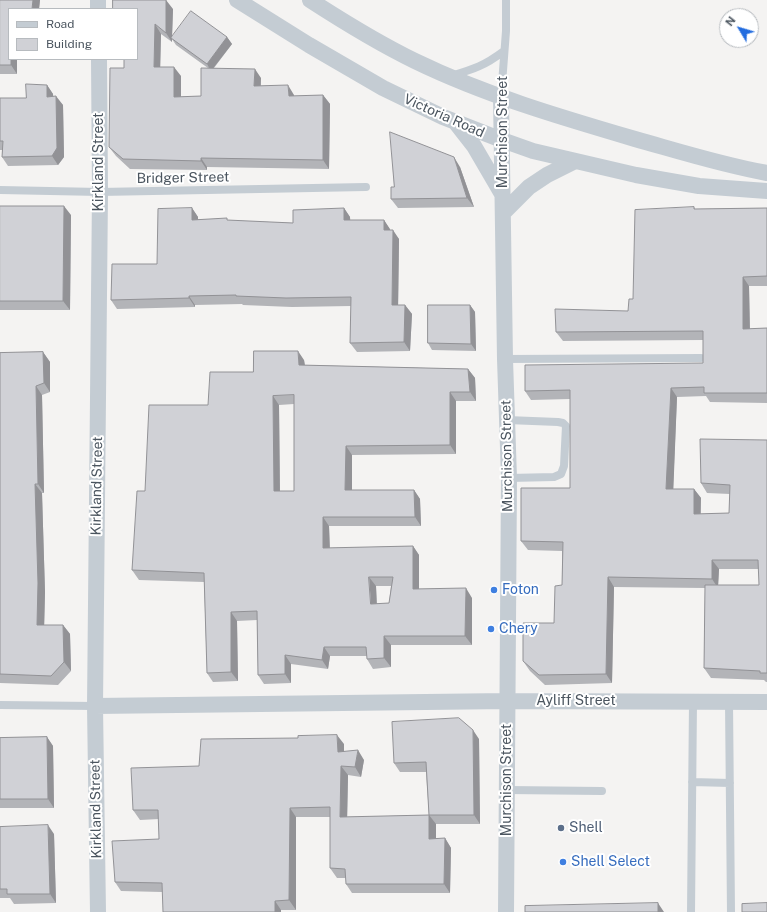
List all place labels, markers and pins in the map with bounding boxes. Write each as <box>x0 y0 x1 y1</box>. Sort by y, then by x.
place label: Foton <box>502 582 539 598</box>
marker: Foton <box>489 585 499 595</box>
place label: Chery <box>499 621 538 637</box>
marker: Chery <box>486 624 496 634</box>
place label: Shell <box>569 820 603 836</box>
marker: Shell <box>556 823 566 833</box>
place label: Shell Select <box>571 854 650 870</box>
marker: Shell Select <box>558 857 568 867</box>

